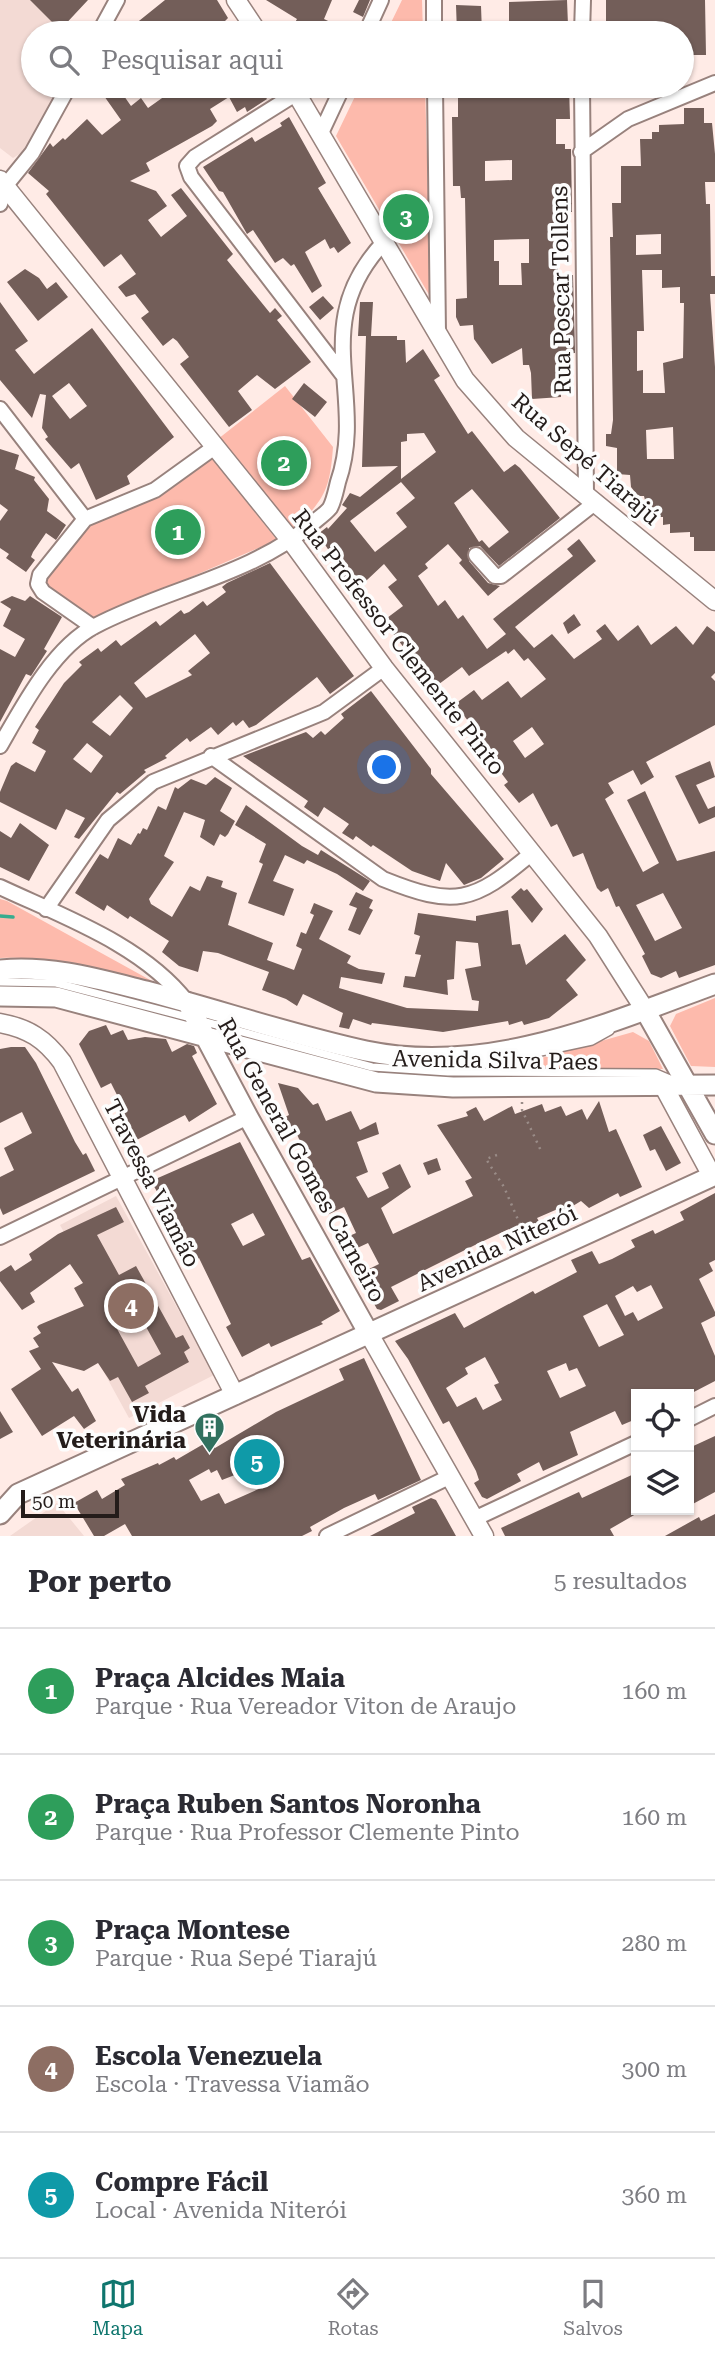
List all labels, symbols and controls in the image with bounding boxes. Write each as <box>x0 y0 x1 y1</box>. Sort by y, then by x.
search box <box>21 21 694 98</box>
icon: search <box>45 41 83 79</box>
text: Pesquisar aqui <box>101 45 283 75</box>
street label: Rua Poscar Tollens <box>546 185 577 395</box>
pin: 3 <box>383 191 429 243</box>
street label: Rua Sepé Tiarajú <box>506 388 665 531</box>
pin: 2 <box>261 437 307 489</box>
street label: Rua Professor Clemente Pinto <box>286 504 511 780</box>
pin: 1 <box>155 506 201 558</box>
your location <box>367 750 401 784</box>
street label: Rua General Gomes Carneiro <box>212 1013 391 1307</box>
street label: Avenida Silva Paes <box>392 1045 598 1076</box>
street label: Travessa Viamão <box>98 1095 206 1272</box>
street label: Avenida Niterói <box>413 1200 582 1297</box>
pin: 4 <box>108 1280 154 1332</box>
map controls <box>631 1389 694 1515</box>
button: locate <box>631 1389 694 1452</box>
place label: Vida Veterinária <box>56 1401 186 1454</box>
building icon: Vida Veterinária <box>192 1410 226 1454</box>
pin: 5 <box>234 1436 280 1488</box>
button: layers <box>631 1452 694 1515</box>
scale bar <box>21 1487 119 1519</box>
text: 50 m <box>32 1490 75 1513</box>
text: Por perto <box>28 1564 172 1599</box>
text: 5 resultados <box>554 1568 687 1595</box>
text: Praça Alcides Maia <box>95 1663 345 1693</box>
text: 1 <box>45 1678 57 1705</box>
text: 160 m <box>622 1678 687 1705</box>
text: Parque · Rua Vereador Viton de Araujo <box>95 1693 516 1720</box>
text: Praça Ruben Santos Noronha <box>95 1789 481 1819</box>
text: 2 <box>45 1804 57 1831</box>
text: 160 m <box>622 1804 687 1831</box>
text: Parque · Rua Professor Clemente Pinto <box>95 1819 520 1846</box>
text: Praça Montese <box>95 1915 290 1945</box>
text: 3 <box>45 1930 57 1957</box>
text: 280 m <box>622 1930 687 1957</box>
text: Parque · Rua Sepé Tiarajú <box>95 1945 377 1972</box>
text: Escola Venezuela <box>95 2041 322 2071</box>
text: 4 <box>45 2056 57 2083</box>
text: 300 m <box>622 2056 687 2083</box>
text: Escola · Travessa Viamão <box>95 2071 370 2098</box>
text: Compre Fácil <box>95 2167 268 2197</box>
text: 5 <box>45 2182 57 2209</box>
text: 360 m <box>622 2182 687 2209</box>
text: Local · Avenida Niterói <box>95 2197 347 2224</box>
tab: Mapa <box>92 2275 143 2340</box>
tab: Rotas <box>328 2275 379 2340</box>
tab: Salvos <box>563 2275 623 2340</box>

